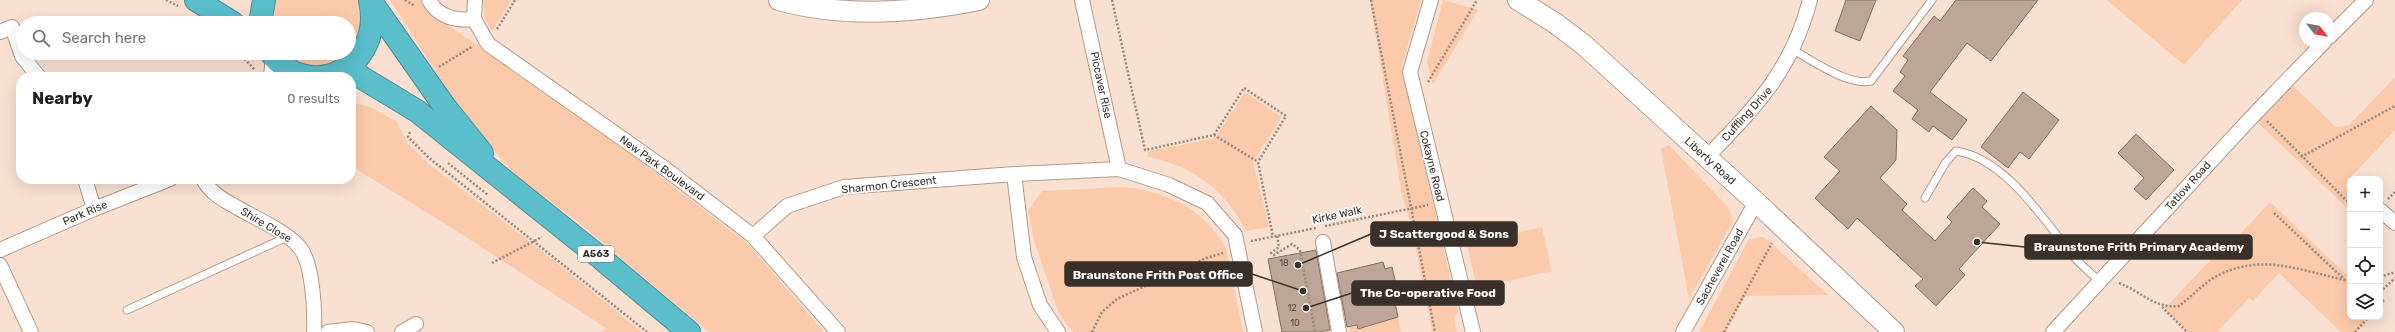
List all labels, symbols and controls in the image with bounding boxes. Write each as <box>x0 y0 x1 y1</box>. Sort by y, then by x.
north arrow <box>2299 12 2335 48</box>
search box <box>16 16 356 60</box>
icon: search <box>30 27 52 49</box>
text: Search here <box>62 29 146 47</box>
street label: Piccaver Rise <box>1088 50 1114 120</box>
street label: Cuffling Drive <box>1719 84 1775 144</box>
text: Nearby <box>32 88 93 108</box>
text: 0 results <box>287 91 340 106</box>
street label: Cokayne Road <box>1417 129 1447 203</box>
street label: New Park Boulevard <box>617 133 707 203</box>
street label: Liberty Road <box>1682 135 1738 187</box>
street label: Tatlow Road <box>2162 159 2214 213</box>
street label: Sharmon Crescent <box>841 173 938 196</box>
map controls <box>2347 176 2383 320</box>
button: + <box>2347 176 2383 212</box>
street label: Park Rise <box>61 198 109 228</box>
street label: Kirke Walk <box>1311 203 1363 227</box>
street label: Shire Close <box>238 205 294 245</box>
button: − <box>2347 212 2383 248</box>
callout: J Scattergood & Sons <box>1371 222 1517 246</box>
text: J Scattergood & Sons <box>1379 227 1509 241</box>
street label: Sacheverel Road <box>1694 227 1746 307</box>
callout: Braunstone Frith Primary Academy <box>2025 235 2252 259</box>
text: Braunstone Frith Primary Academy <box>2034 240 2244 254</box>
road number: A563 <box>578 246 614 262</box>
button: locate <box>2347 248 2383 284</box>
house number: 18 <box>1279 258 1289 268</box>
callout: Braunstone Frith Post Office <box>1065 262 1252 286</box>
text: Braunstone Frith Post Office <box>1073 268 1243 282</box>
callout: The Co-operative Food <box>1352 281 1504 305</box>
button: layers <box>2347 284 2383 320</box>
text: The Co-operative Food <box>1360 286 1496 300</box>
house number: 12 <box>1287 303 1297 313</box>
house number: 10 <box>1290 318 1300 328</box>

